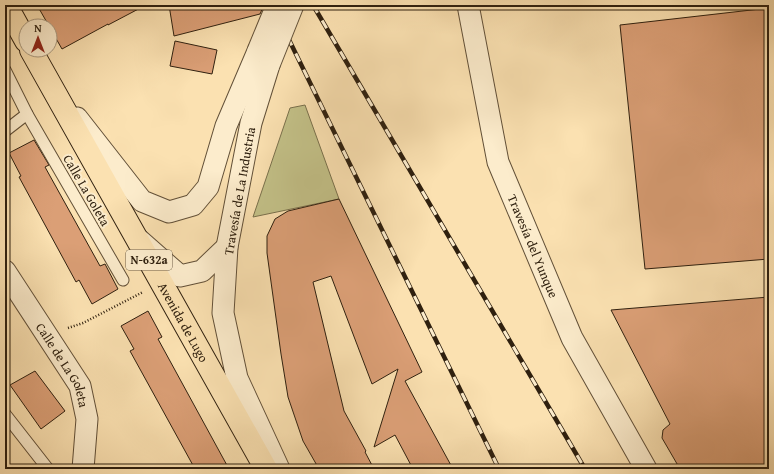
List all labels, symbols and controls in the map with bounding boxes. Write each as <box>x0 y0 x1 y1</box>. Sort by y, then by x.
north arrow <box>18 18 58 58</box>
text: N <box>34 20 42 36</box>
street label: Travesía de La Industria <box>219 125 260 257</box>
street label: Calle La Goleta <box>58 151 115 230</box>
street label: Travesía del Yunque <box>503 192 563 301</box>
road number: N-632a <box>126 250 172 270</box>
street label: Avenida de Lugo <box>153 279 213 366</box>
street label: Calle de La Goleta <box>31 319 93 410</box>

